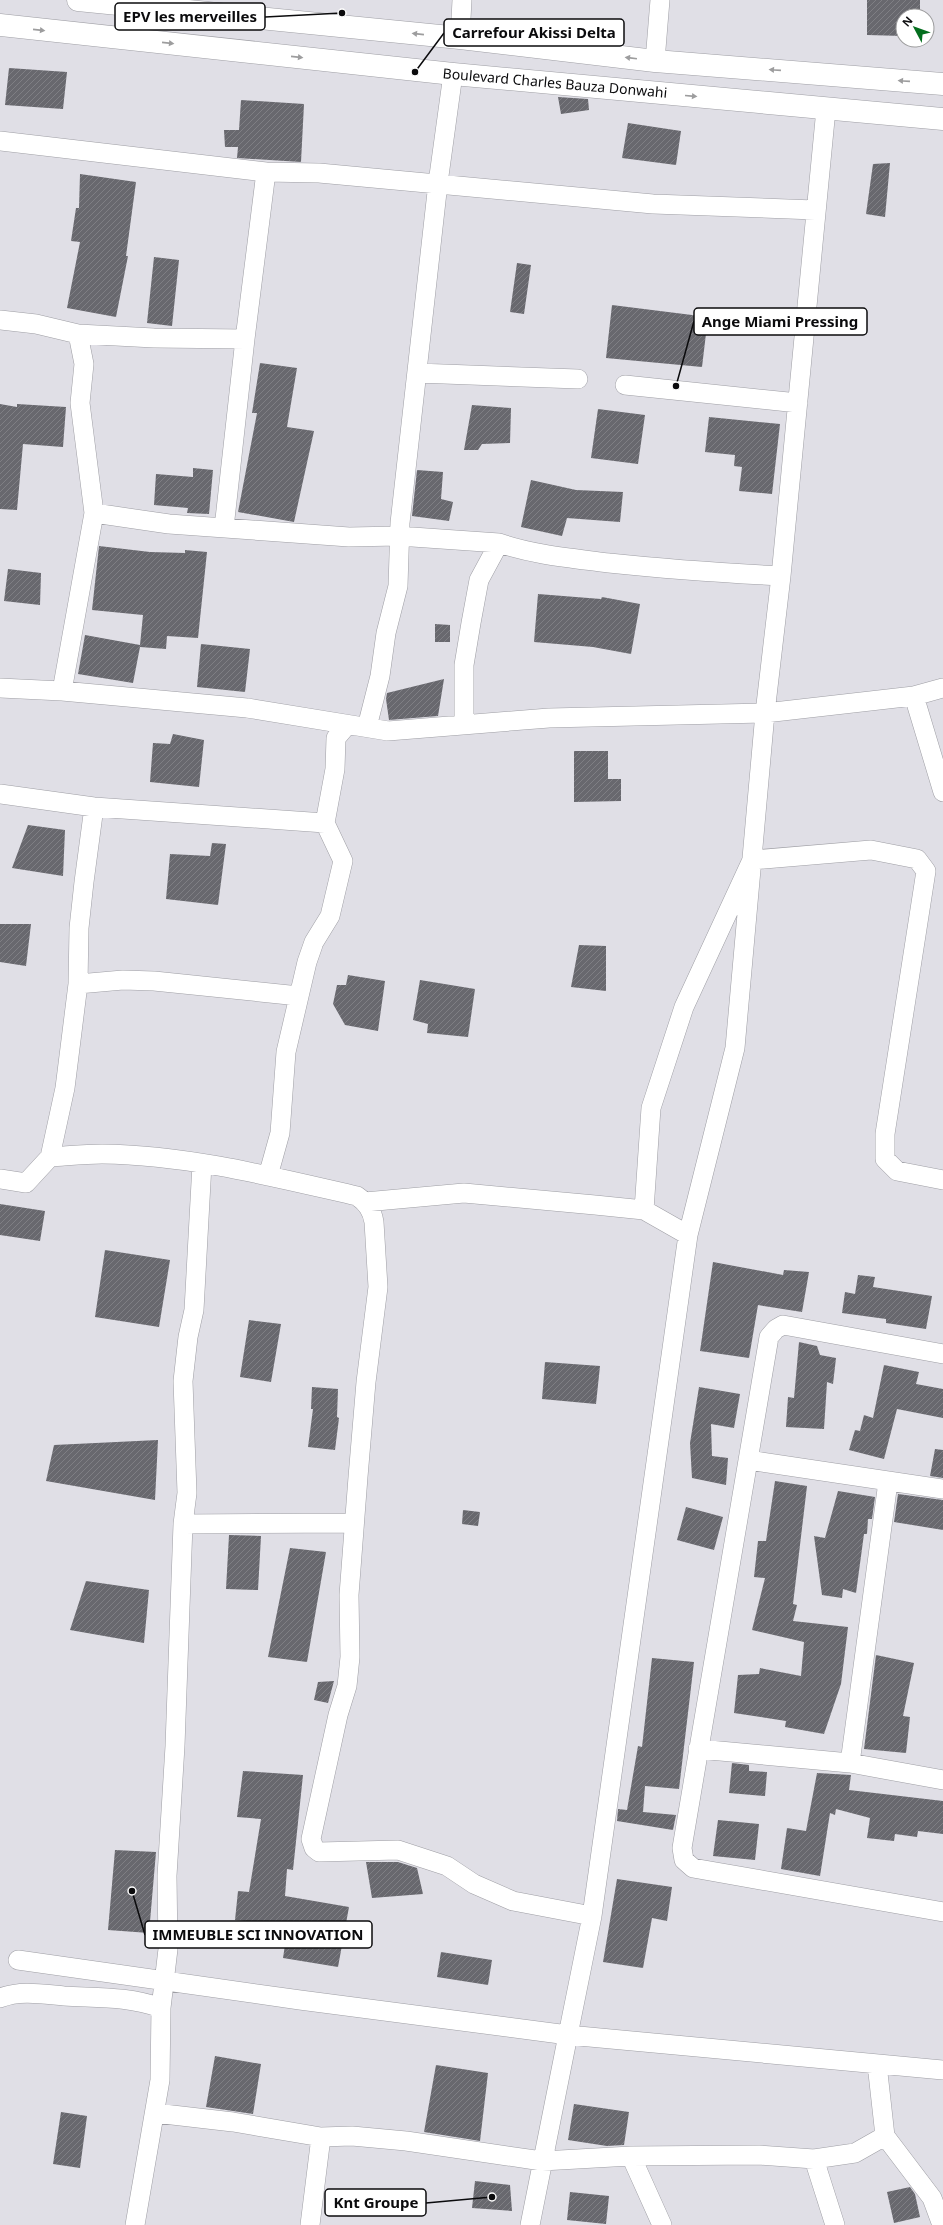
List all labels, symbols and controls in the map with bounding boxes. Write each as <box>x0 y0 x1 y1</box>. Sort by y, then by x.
callout: EPV les merveilles <box>115 3 265 30</box>
text: EPV les merveilles <box>123 6 257 26</box>
north arrow <box>895 8 935 48</box>
text: N <box>898 13 916 29</box>
callout: Carrefour Akissi Delta <box>444 19 624 46</box>
text: Carrefour Akissi Delta <box>452 22 616 42</box>
one-way arrow <box>33 26 45 33</box>
one-way arrow <box>412 31 424 38</box>
one-way arrow <box>162 40 174 47</box>
one-way arrow <box>291 54 303 60</box>
one-way arrow <box>625 55 637 61</box>
street label: Boulevard Charles Bauza Donwahi <box>442 63 668 102</box>
one-way arrow <box>768 67 781 74</box>
one-way arrow <box>898 77 910 84</box>
one-way arrow <box>685 93 697 100</box>
callout: Ange Miami Pressing <box>694 308 867 335</box>
text: Ange Miami Pressing <box>702 311 858 331</box>
callout: IMMEUBLE SCI INNOVATION <box>145 1921 372 1948</box>
text: IMMEUBLE SCI INNOVATION <box>152 1924 364 1944</box>
callout: Knt Groupe <box>325 2189 426 2216</box>
text: Knt Groupe <box>334 2192 419 2212</box>

